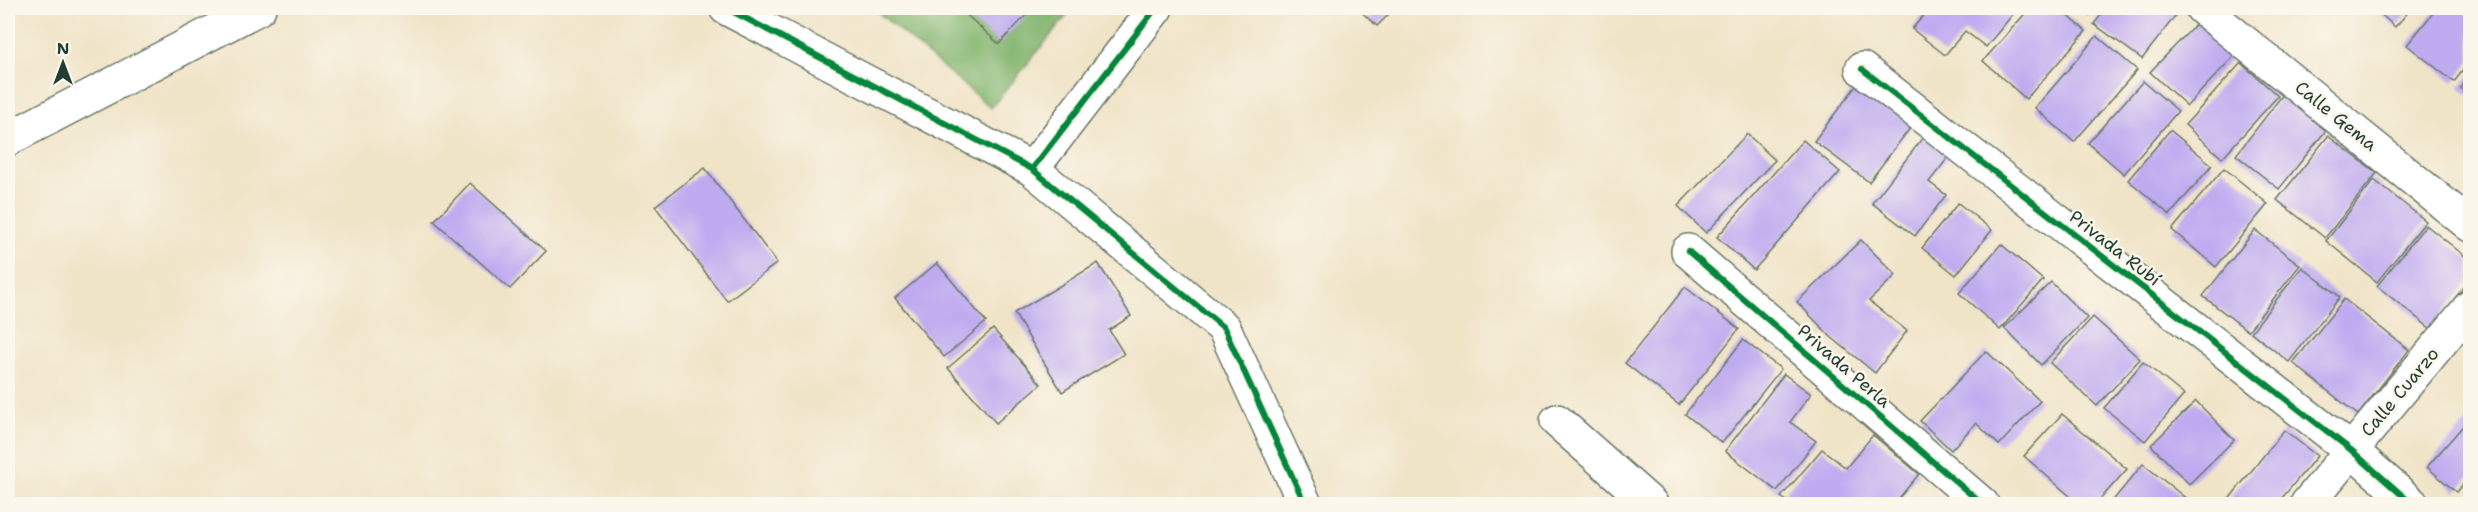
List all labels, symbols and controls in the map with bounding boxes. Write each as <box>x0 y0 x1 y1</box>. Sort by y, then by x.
north arrow <box>33 33 93 93</box>
text: N <box>57 38 69 59</box>
street label: Calle Gema <box>2290 75 2382 157</box>
street label: Privada Rubí <box>2064 205 2166 291</box>
street label: Privada Perla <box>1792 319 1896 413</box>
street label: Calle Cuarzo <box>2356 342 2444 442</box>

